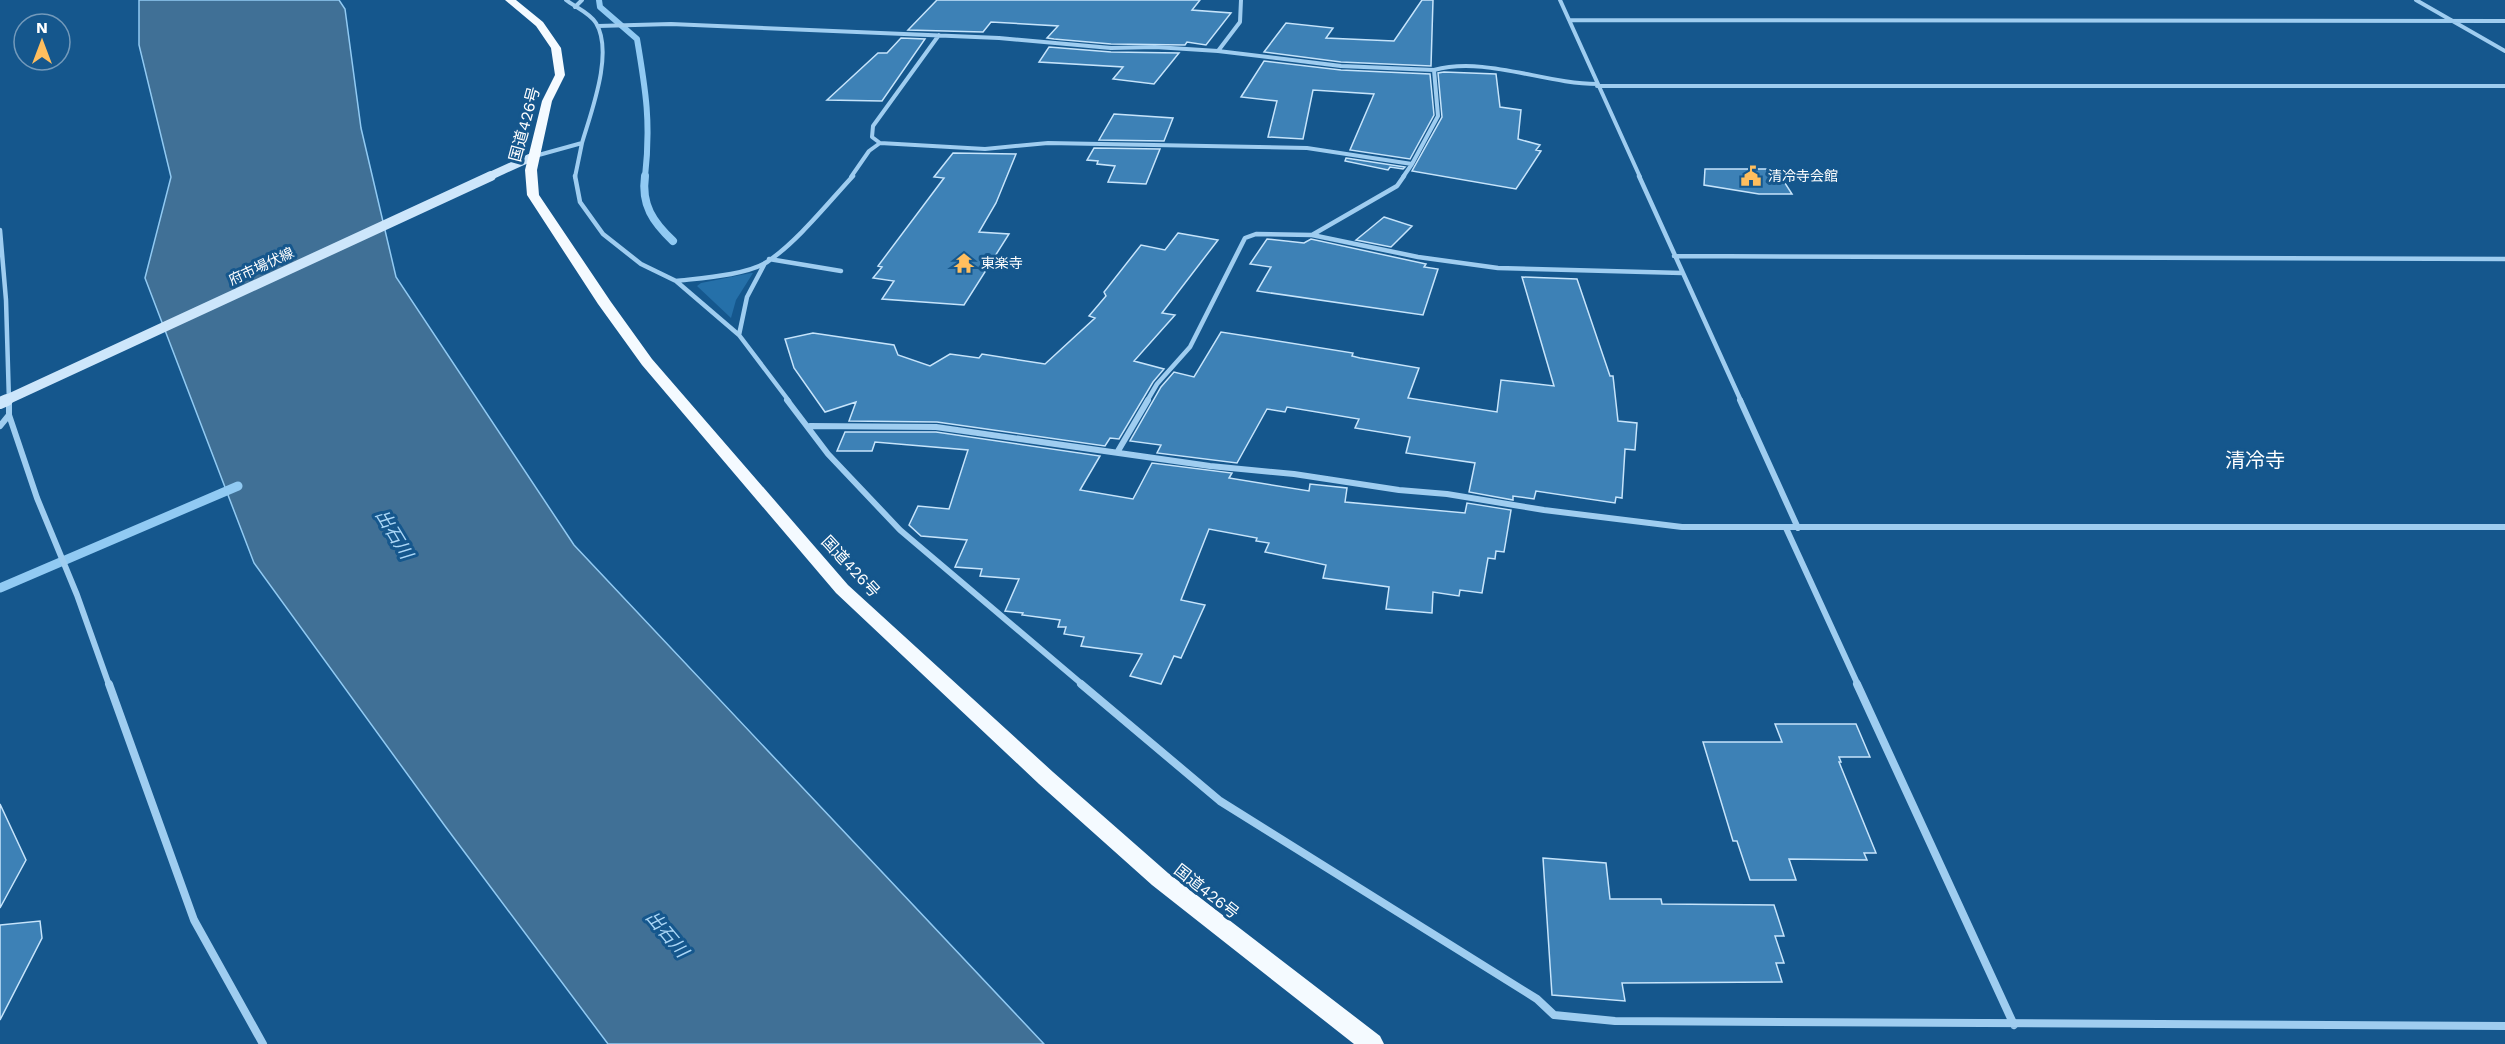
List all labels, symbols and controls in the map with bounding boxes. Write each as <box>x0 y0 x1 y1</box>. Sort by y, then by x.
north arrow <box>12 12 72 72</box>
text: N <box>36 18 48 37</box>
street label: 国道426号 <box>505 85 544 164</box>
public building icon: 清冷寺会館 <box>1739 164 1763 188</box>
place label: 清冷寺会館 <box>1768 168 1838 184</box>
street label: 府市場伏線 <box>226 244 296 288</box>
temple icon: 東楽寺 <box>952 251 976 275</box>
place label: 東楽寺 <box>981 255 1023 271</box>
district label: 清冷寺 <box>2225 448 2285 472</box>
water label: 出石川 <box>372 505 418 564</box>
street label: 国道426号 <box>817 532 884 601</box>
street label: 国道426号 <box>1171 860 1243 923</box>
water label: 出石川 <box>642 906 694 963</box>

